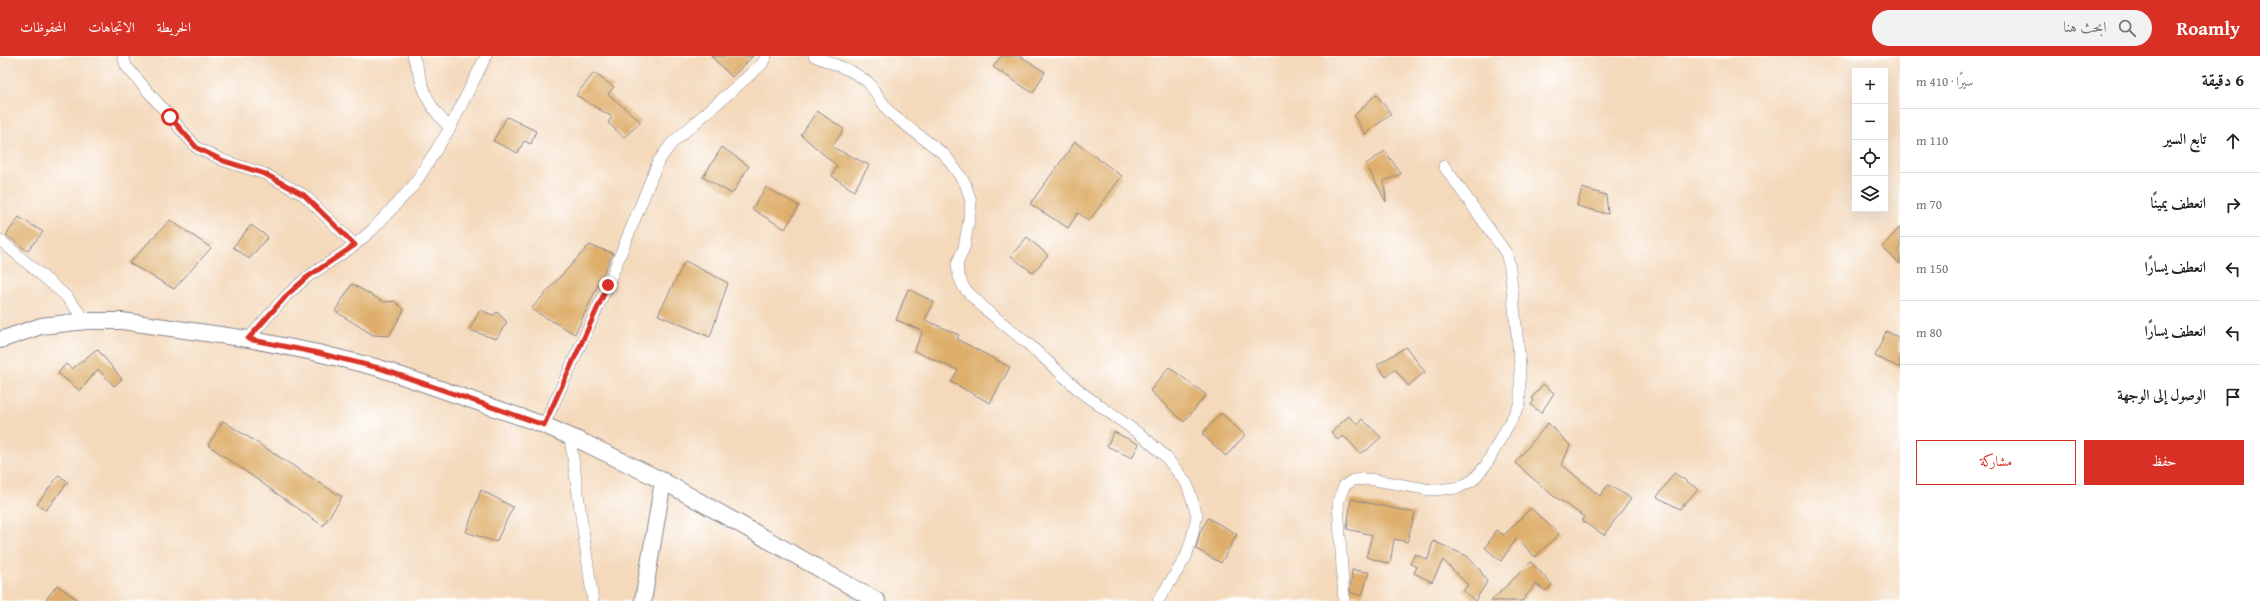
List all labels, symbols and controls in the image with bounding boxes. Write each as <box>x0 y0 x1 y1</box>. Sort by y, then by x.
search box <box>1872 10 2152 46</box>
text: Roamly <box>2176 14 2240 42</box>
text: ابحث هنا <box>2063 16 2106 37</box>
text: المحفوظات <box>20 17 66 37</box>
text: الاتجاهات <box>88 17 135 37</box>
text: الخريطة <box>157 17 191 37</box>
icon: search <box>2116 17 2138 39</box>
text: 6 دقيقة <box>2202 67 2244 92</box>
map controls <box>1852 68 1888 212</box>
button: + <box>1852 68 1888 104</box>
text: سيرًا · 410 m <box>1916 72 1974 91</box>
button: − <box>1852 104 1888 140</box>
route start <box>161 108 179 126</box>
text: تابع السير <box>2164 128 2206 149</box>
icon: ahead <box>2222 130 2244 152</box>
text: 110 m <box>1916 131 1948 150</box>
button: locate <box>1852 140 1888 176</box>
button: layers <box>1852 176 1888 212</box>
text: انعطف يمينًا <box>2150 192 2206 213</box>
icon: right <box>2222 194 2244 216</box>
text: 70 m <box>1916 195 1942 214</box>
text: انعطف يسارًا <box>2144 256 2206 277</box>
icon: left <box>2222 258 2244 280</box>
text: 150 m <box>1916 259 1948 278</box>
route end <box>599 276 617 294</box>
text: انعطف يسارًا <box>2144 320 2206 341</box>
icon: left <box>2222 322 2244 344</box>
text: 80 m <box>1916 323 1942 342</box>
text: الوصول إلى الوجهة <box>2117 384 2206 405</box>
icon: arrive <box>2222 386 2244 408</box>
button: مشاركة <box>1916 440 2076 485</box>
button: حفظ <box>2084 440 2244 485</box>

